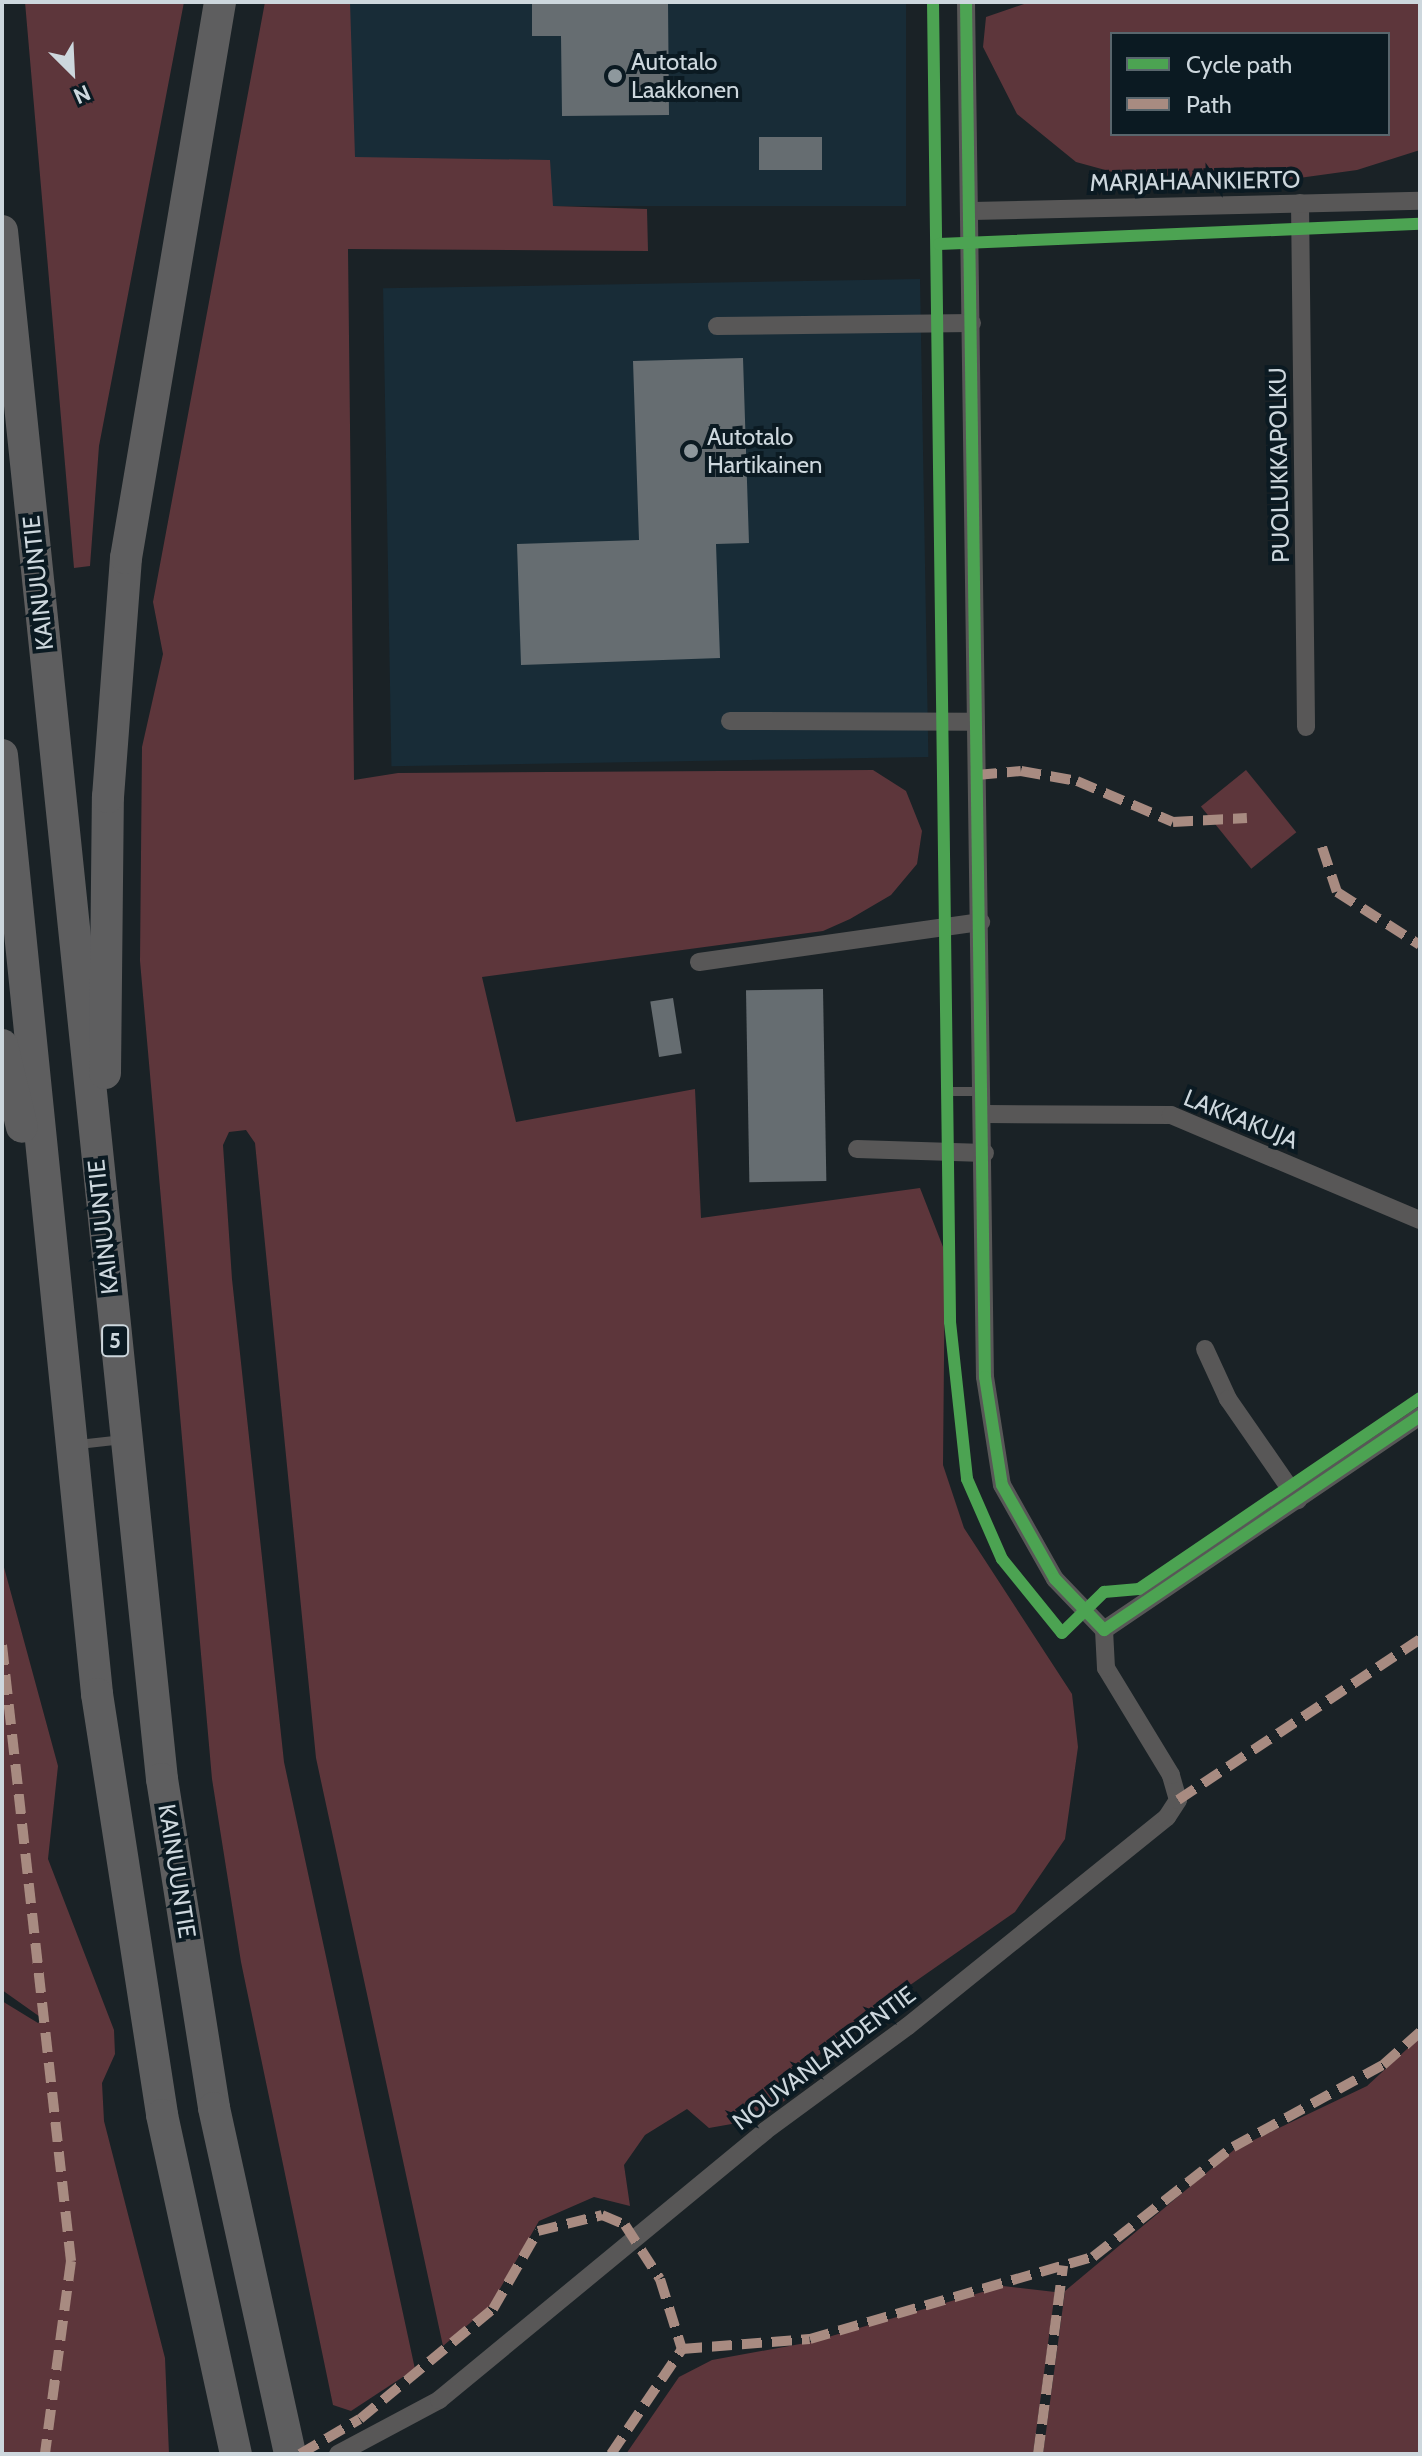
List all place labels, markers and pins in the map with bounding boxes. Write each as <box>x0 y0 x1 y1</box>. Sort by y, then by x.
place label: Autotalo Laakkonen <box>631 48 739 104</box>
marker: Autotalo Laakkonen <box>606 67 624 85</box>
place label: Autotalo Hartikainen <box>707 423 822 479</box>
marker: Autotalo Hartikainen <box>682 442 700 460</box>

